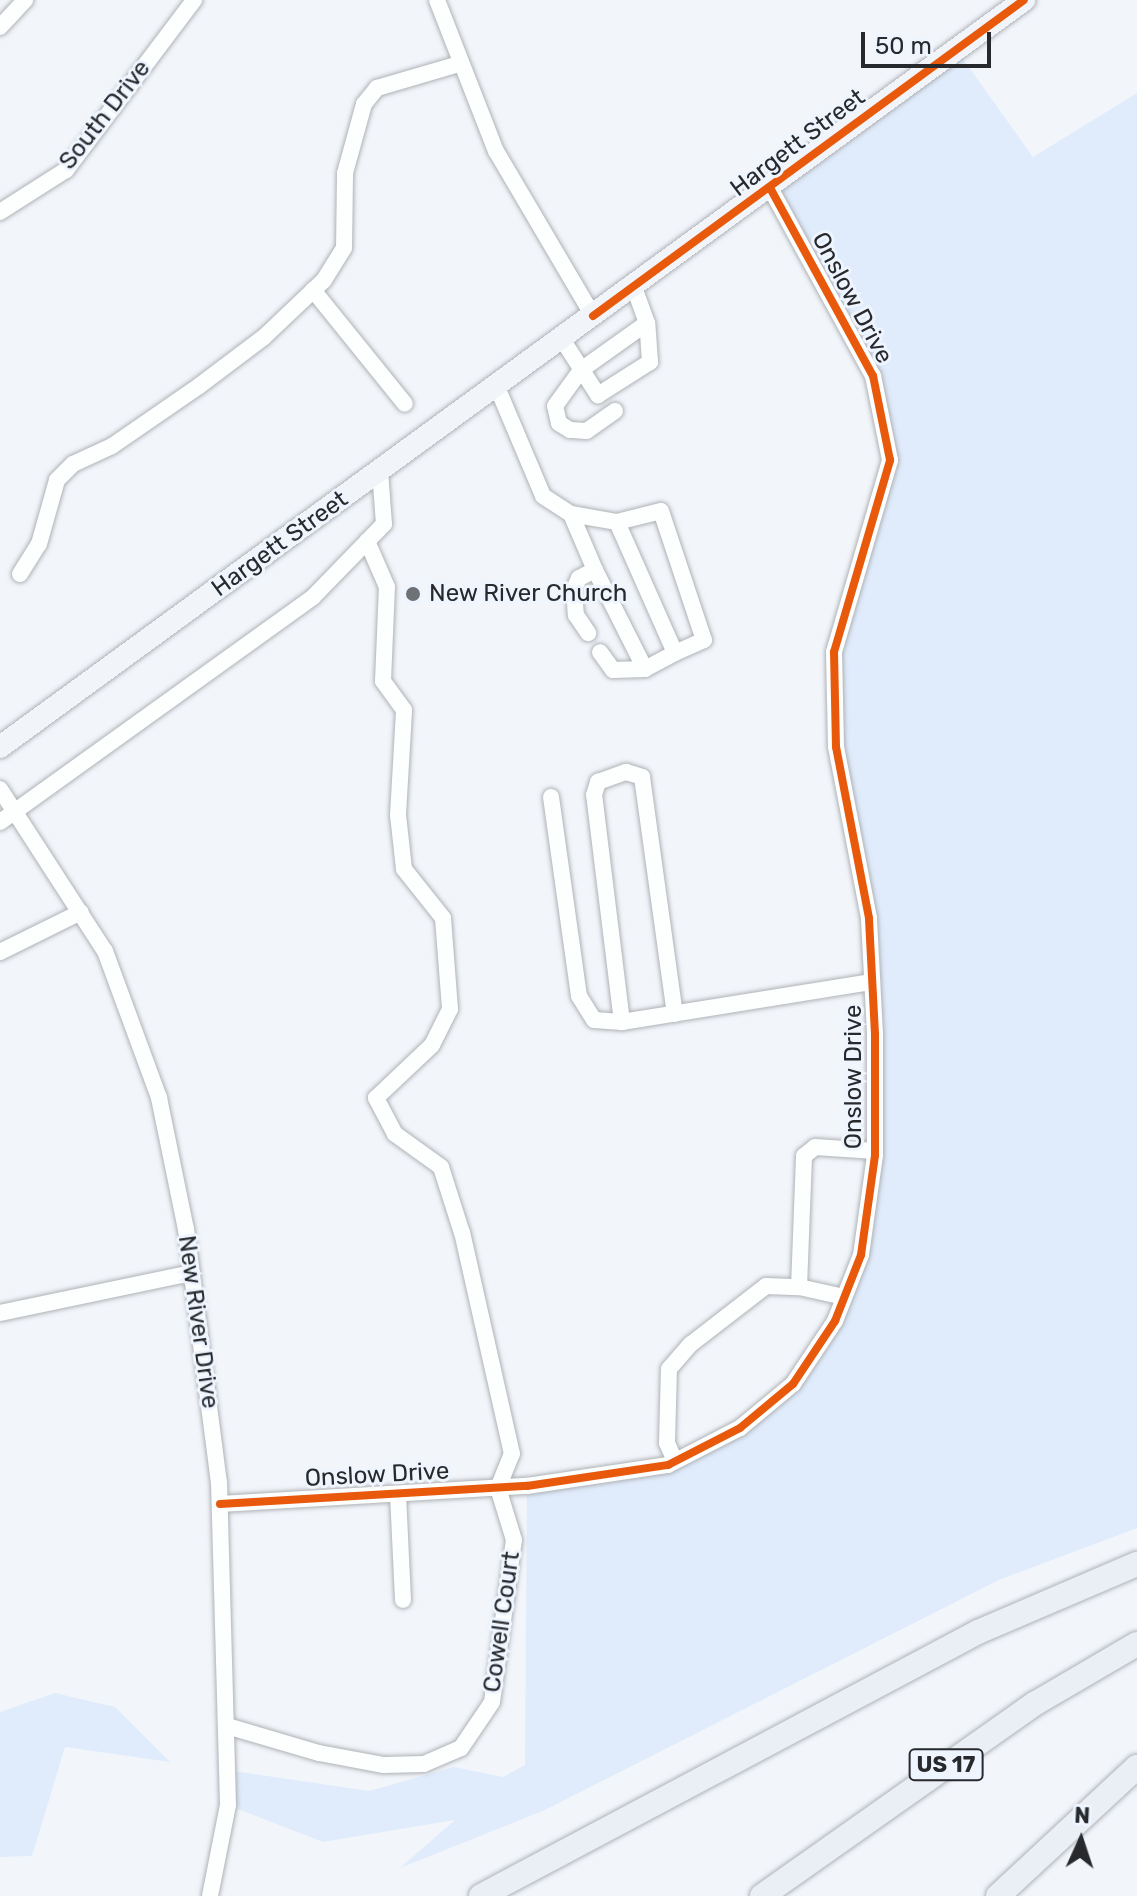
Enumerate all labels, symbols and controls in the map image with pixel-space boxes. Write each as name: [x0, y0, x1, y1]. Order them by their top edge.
scale bar: [865, 16, 995, 66]
text: 50 m: [875, 32, 932, 60]
street label: South Drive: [53, 55, 157, 175]
street label: Hargett Street: [725, 83, 871, 203]
street label: Onslow Drive: [805, 227, 899, 369]
street label: Hargett Street: [206, 485, 354, 603]
place label: New River Church: [429, 580, 629, 608]
marker: New River Church: [404, 585, 422, 603]
street label: Onslow Drive: [840, 1004, 868, 1150]
street label: New River Drive: [172, 1233, 224, 1411]
street label: Onslow Drive: [304, 1457, 450, 1493]
street label: Cowell Court: [478, 1550, 526, 1694]
road number: US 17: [908, 1747, 984, 1783]
north arrow: [1041, 1800, 1121, 1880]
text: N: [1074, 1802, 1091, 1829]

